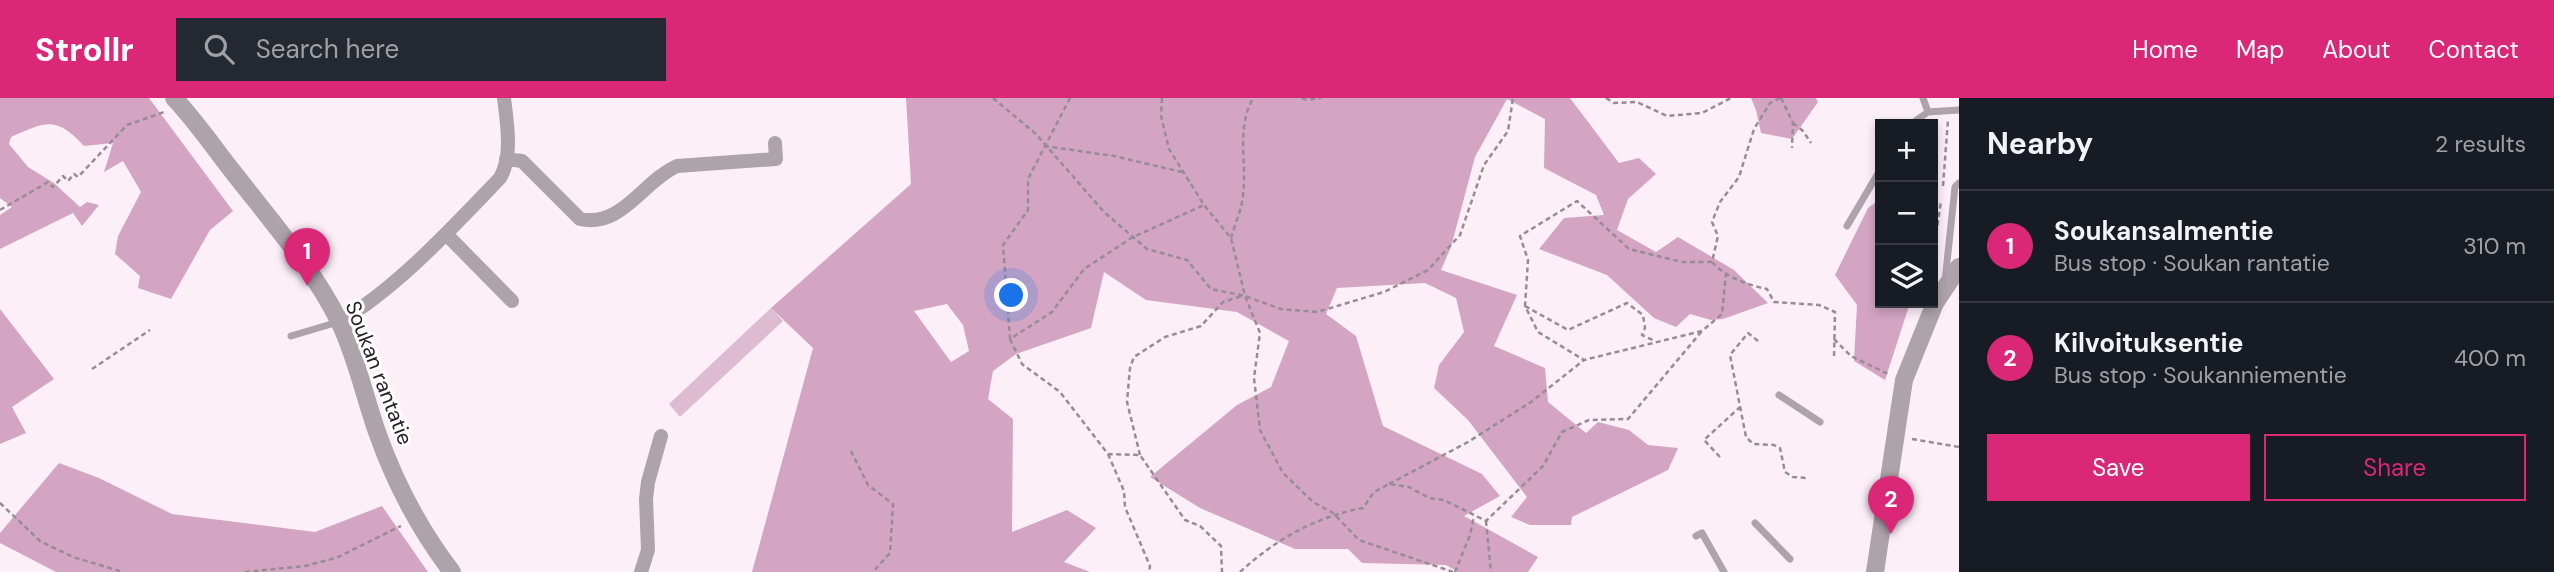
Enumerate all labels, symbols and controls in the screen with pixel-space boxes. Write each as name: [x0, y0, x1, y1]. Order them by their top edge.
search box: [176, 18, 666, 81]
text: Strollr: [35, 28, 134, 71]
icon: search: [200, 30, 238, 68]
text: Search here: [256, 32, 399, 66]
text: Home: [2132, 34, 2198, 65]
text: Map: [2236, 34, 2284, 65]
text: About: [2322, 34, 2391, 65]
text: Contact: [2429, 34, 2519, 65]
map controls: [1875, 119, 1938, 308]
button: +: [1875, 119, 1938, 182]
text: Nearby: [1987, 124, 2093, 163]
text: 2 results: [2435, 129, 2526, 159]
button: −: [1875, 182, 1938, 245]
text: Soukansalmentie: [2054, 214, 2274, 248]
pin: 1: [284, 228, 330, 286]
text: 1: [2006, 231, 2014, 261]
text: 310 m: [2463, 231, 2526, 261]
button: layers: [1875, 245, 1938, 308]
text: Bus stop · Soukan rantatie: [2054, 248, 2330, 278]
your location: [994, 278, 1028, 312]
street label: Soukan rantatie: [339, 297, 419, 449]
text: Kilvoituksentie: [2054, 326, 2243, 360]
text: 2: [2003, 343, 2017, 373]
text: 400 m: [2454, 343, 2526, 373]
text: Bus stop · Soukanniementie: [2054, 360, 2347, 390]
button: Save: [1987, 434, 2250, 501]
button: Share: [2264, 434, 2526, 501]
pin: 2: [1868, 476, 1914, 534]

